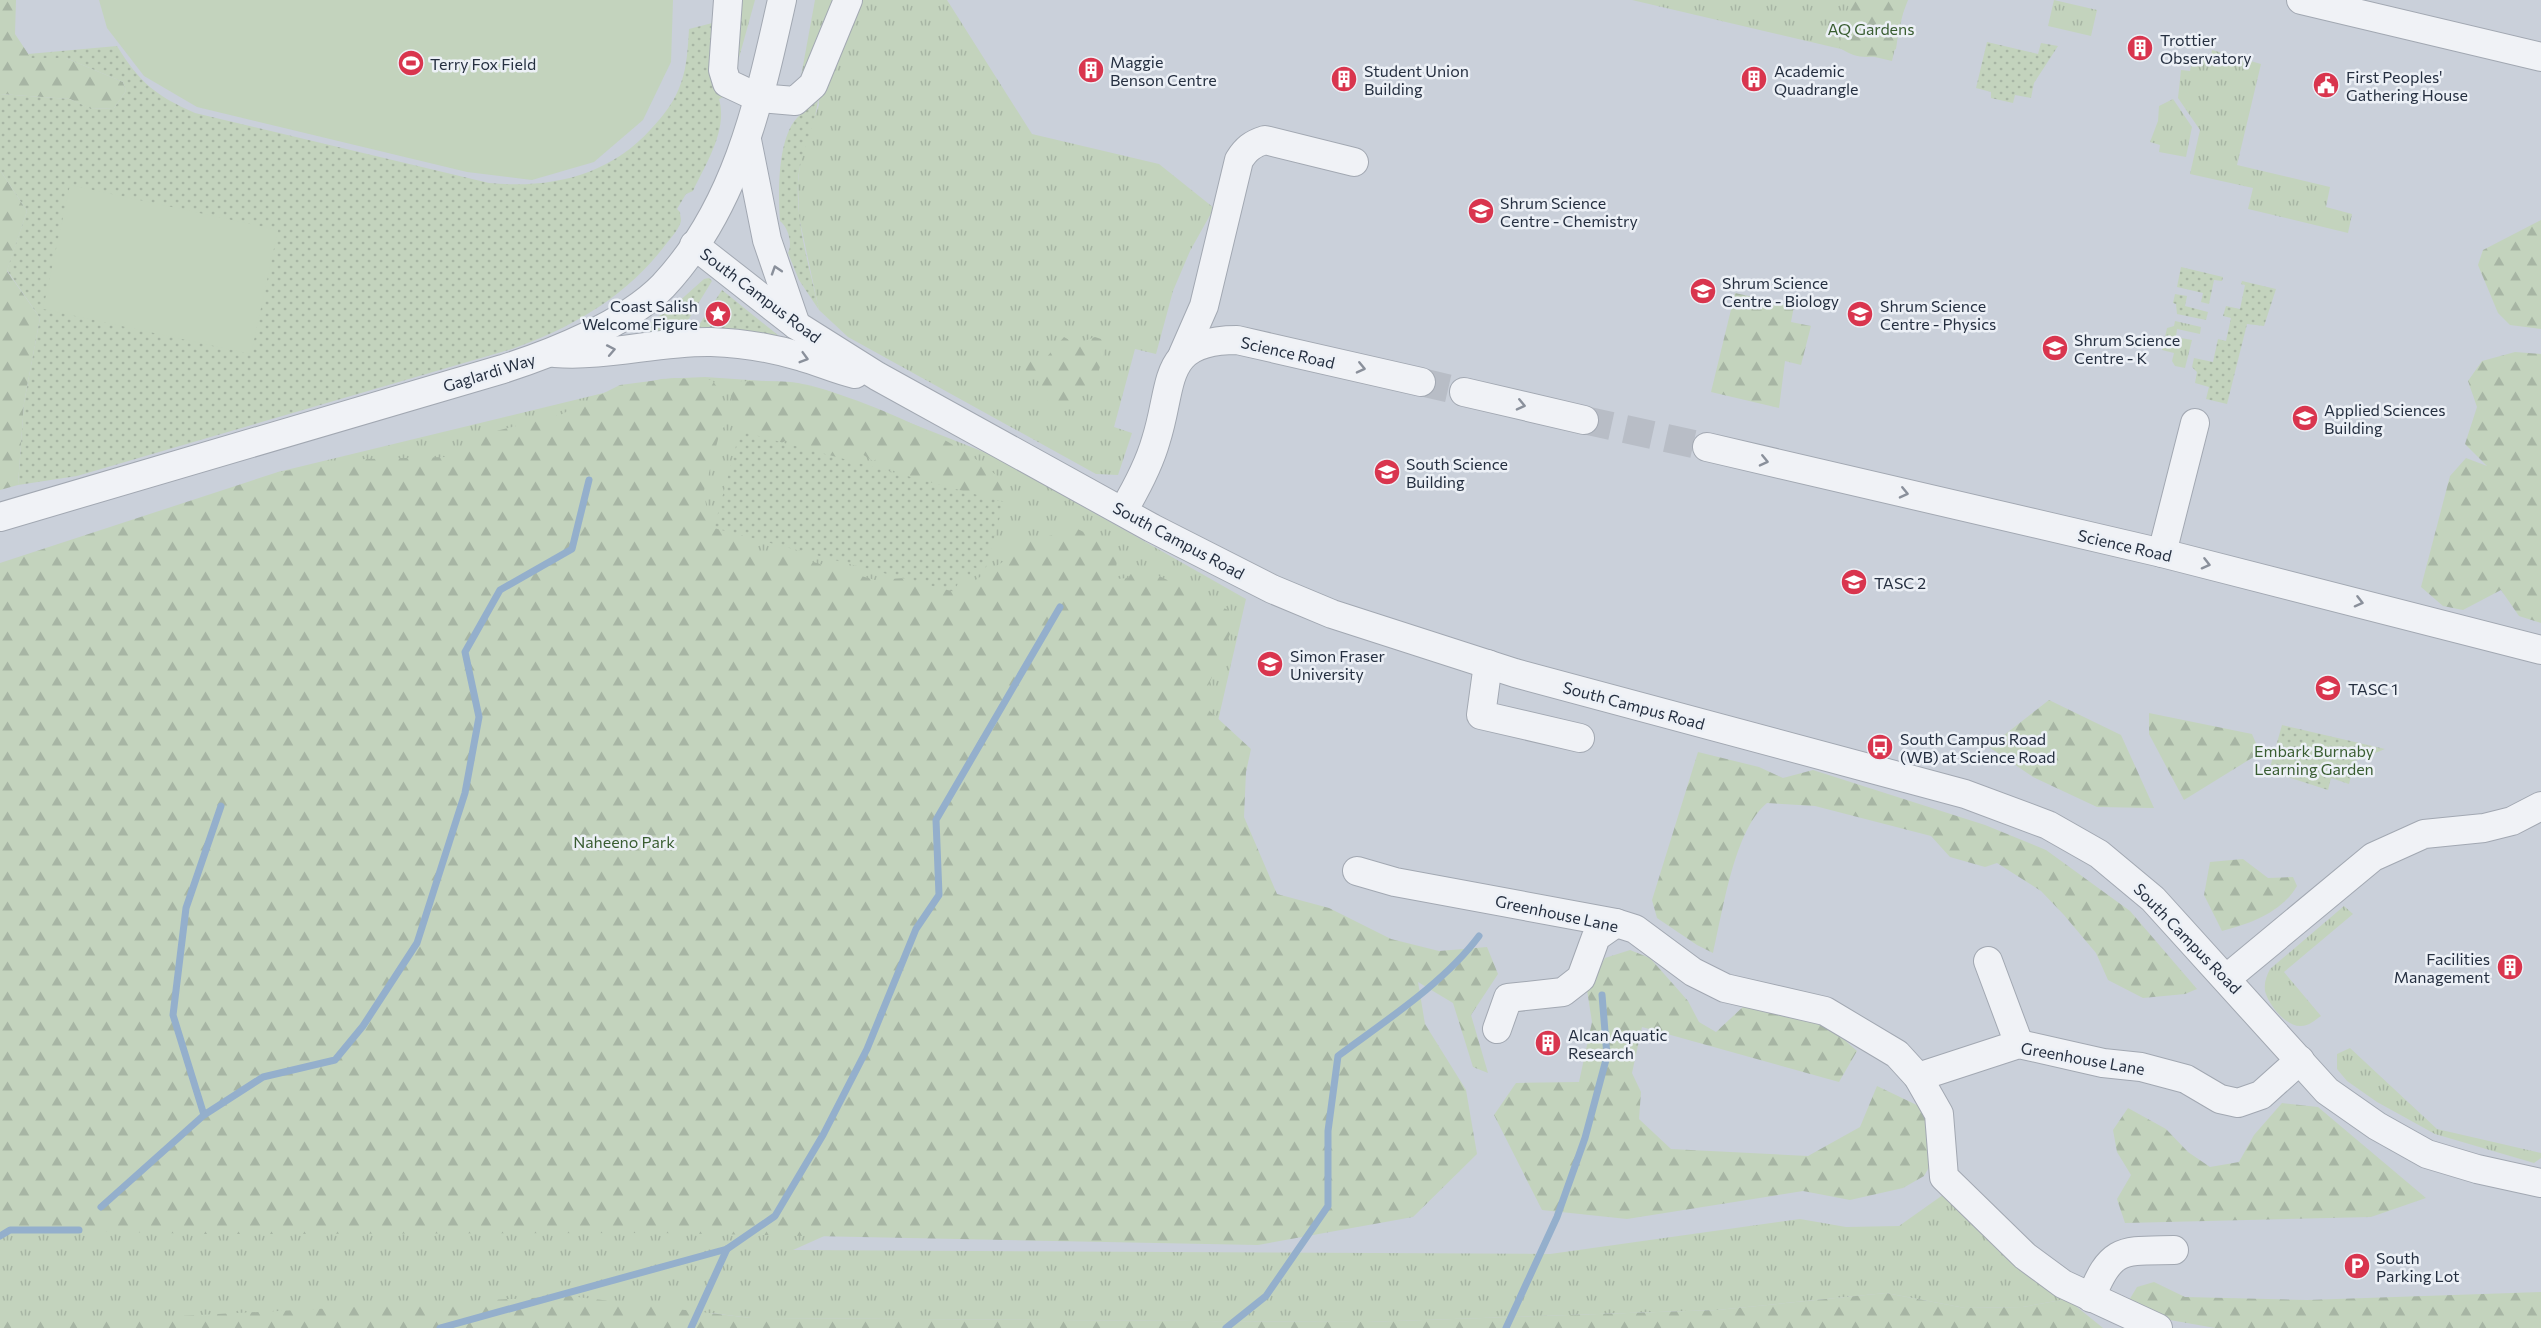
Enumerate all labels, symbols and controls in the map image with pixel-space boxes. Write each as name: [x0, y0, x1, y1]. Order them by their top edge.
park label: AQ Gardens: [1827, 19, 1915, 38]
place label: Trottier Observatory: [2160, 30, 2252, 67]
building icon: Trottier Observatory: [2125, 33, 2155, 63]
sports icon: Terry Fox Field: [396, 48, 426, 78]
place label: Maggie Benson Centre: [1110, 52, 1217, 89]
place label: Terry Fox Field: [430, 54, 536, 73]
building icon: Maggie Benson Centre: [1076, 55, 1106, 85]
place label: Student Union Building: [1364, 61, 1469, 98]
place label: Academic Quadrangle: [1774, 61, 1859, 98]
building icon: Student Union Building: [1329, 64, 1359, 94]
building icon: Academic Quadrangle: [1739, 64, 1769, 94]
place label: First Peoples' Gathering House: [2346, 67, 2468, 104]
public building icon: First Peoples' Gathering House: [2311, 70, 2341, 100]
place label: Shrum Science Centre - Chemistry: [1500, 193, 1638, 230]
school or university icon: Shrum Science Centre - Chemistry: [1466, 196, 1496, 226]
street label: South Campus Road: [697, 243, 825, 347]
one-way arrow: [771, 265, 783, 276]
place label: Shrum Science Centre - Biology: [1722, 273, 1839, 310]
school or university icon: Shrum Science Centre - Biology: [1688, 276, 1718, 306]
place label: Coast Salish Welcome Figure: [582, 296, 698, 333]
place label: Shrum Science Centre - Physics: [1880, 296, 1996, 333]
place icon: Coast Salish Welcome Figure: [703, 299, 733, 329]
school or university icon: Shrum Science Centre - Physics: [1845, 299, 1875, 329]
place label: Shrum Science Centre - K: [2074, 330, 2180, 367]
street label: Science Road: [1239, 332, 1337, 372]
school or university icon: Shrum Science Centre - K: [2040, 333, 2070, 363]
one-way arrow: [606, 344, 616, 357]
street label: Gaglardi Way: [440, 349, 538, 395]
one-way arrow: [798, 351, 809, 363]
one-way arrow: [1356, 361, 1366, 374]
one-way arrow: [1516, 398, 1526, 411]
place label: Applied Sciences Building: [2324, 400, 2446, 437]
school or university icon: Applied Sciences Building: [2290, 403, 2320, 433]
one-way arrow: [1759, 453, 1769, 466]
place label: South Science Building: [1406, 454, 1508, 491]
school or university icon: South Science Building: [1372, 457, 1402, 487]
one-way arrow: [1899, 486, 1909, 499]
street label: South Campus Road: [1110, 497, 1248, 583]
street label: Science Road: [2076, 525, 2174, 565]
one-way arrow: [2200, 557, 2210, 570]
school or university icon: TASC 2: [1839, 567, 1869, 597]
place label: TASC 2: [1874, 573, 1926, 592]
one-way arrow: [2354, 595, 2364, 608]
place label: Simon Fraser University: [1290, 646, 1386, 683]
school or university icon: Simon Fraser University: [1255, 649, 1285, 679]
school or university icon: TASC 1: [2313, 673, 2343, 703]
street label: South Campus Road: [1561, 677, 1707, 733]
place label: TASC 1: [2348, 679, 2398, 698]
place label: South Campus Road (WB) at Science Road: [1900, 729, 2056, 766]
bus stop icon: South Campus Road (WB) at Science Road: [1865, 732, 1895, 762]
park label: Embark Burnaby Learning Garden: [2254, 741, 2374, 778]
park label: Naheeno Park: [573, 832, 675, 851]
street label: South Campus Road: [2130, 879, 2246, 997]
street label: Greenhouse Lane: [1494, 891, 1620, 935]
place label: Facilities Management: [2394, 949, 2490, 986]
building icon: Facilities Management: [2495, 952, 2525, 982]
place label: Alcan Aquatic Research: [1568, 1025, 1668, 1062]
building icon: Alcan Aquatic Research: [1533, 1028, 1563, 1058]
street label: Greenhouse Lane: [2020, 1038, 2146, 1078]
place label: South Parking Lot: [2376, 1248, 2460, 1285]
parking icon: South Parking Lot: [2342, 1251, 2372, 1281]

